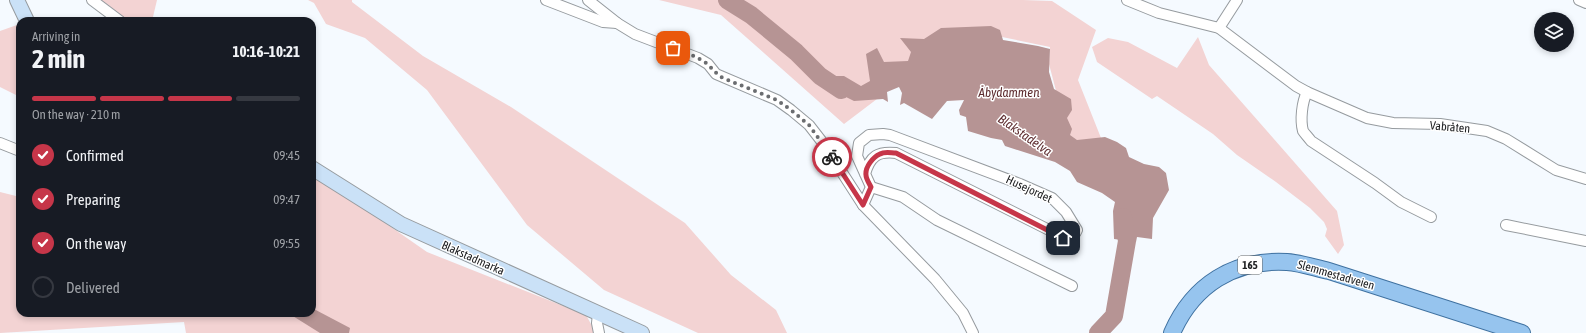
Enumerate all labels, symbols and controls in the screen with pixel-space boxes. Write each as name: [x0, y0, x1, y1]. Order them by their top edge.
map controls: [1534, 12, 1574, 52]
button: layers: [1534, 12, 1574, 52]
text: Arriving in: [32, 29, 80, 44]
pin: [656, 31, 690, 65]
icon: bag: [662, 37, 684, 59]
text: 10:16–10:21: [232, 43, 300, 60]
text: 2 min: [32, 44, 85, 74]
water label: Åbydammen: [978, 85, 1040, 100]
text: On the way · 210 m: [32, 107, 120, 122]
water label: Blakstadelva: [995, 111, 1055, 159]
street label: Vabråten: [1429, 118, 1471, 136]
courier: [812, 137, 852, 177]
icon: check: [32, 144, 54, 166]
icon: bike: [821, 146, 843, 168]
text: Confirmed: [66, 147, 124, 164]
text: 09:45: [273, 148, 300, 163]
street label: Husejordet: [1004, 172, 1055, 206]
icon: check: [32, 188, 54, 210]
text: Preparing: [66, 191, 120, 208]
text: 09:47: [273, 192, 300, 207]
pin: [1046, 221, 1080, 255]
icon: home: [1052, 227, 1074, 249]
icon: check: [32, 232, 54, 254]
text: On the way: [66, 235, 127, 252]
text: 09:55: [273, 236, 300, 251]
street label: Blakstadmarka: [439, 238, 507, 278]
road number: 165: [1238, 256, 1262, 274]
street label: Slemmestadveien: [1296, 257, 1376, 293]
text: Delivered: [66, 279, 120, 296]

